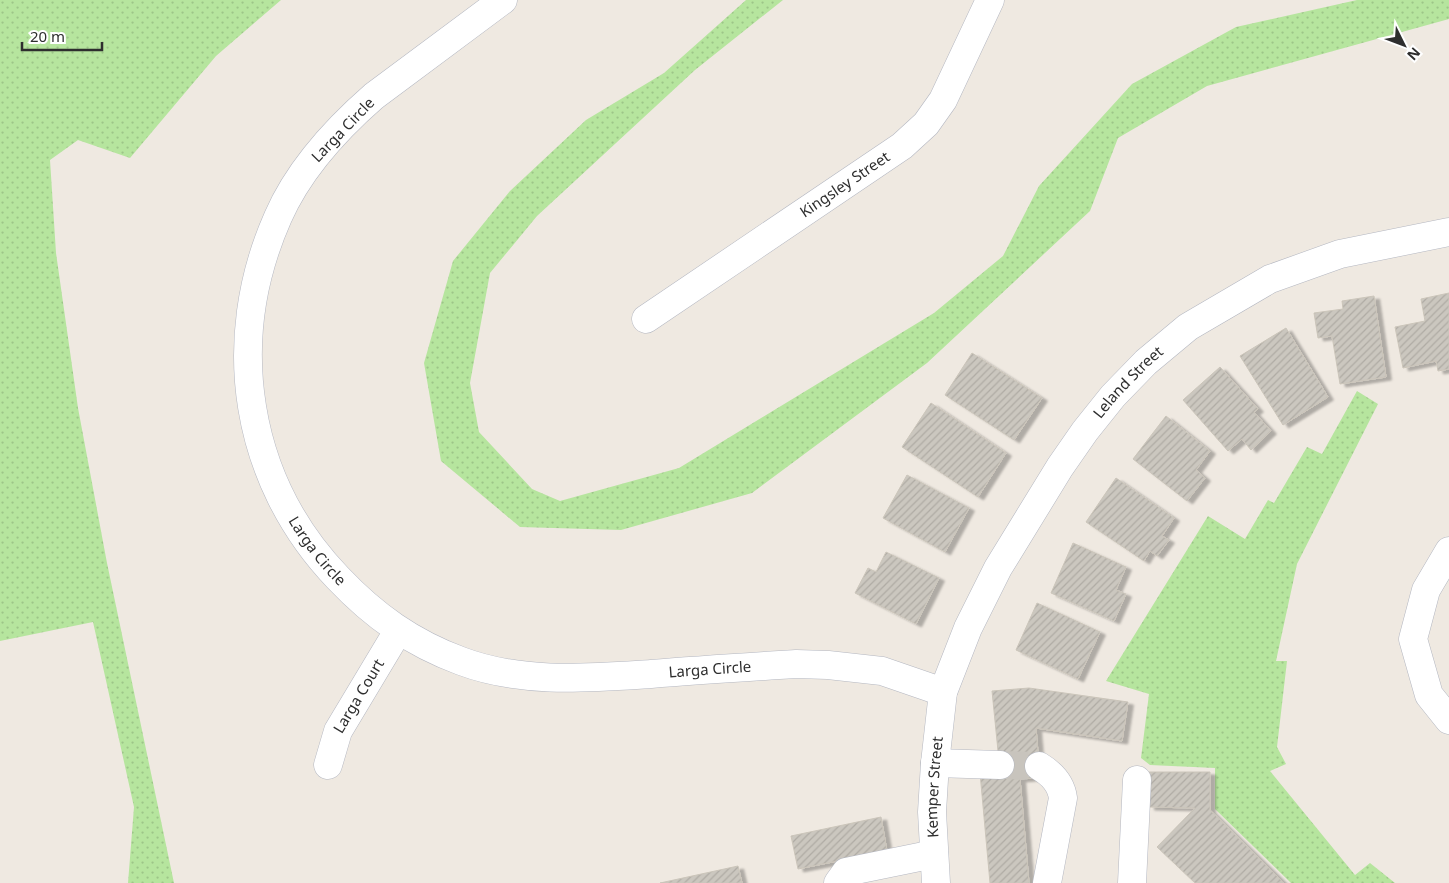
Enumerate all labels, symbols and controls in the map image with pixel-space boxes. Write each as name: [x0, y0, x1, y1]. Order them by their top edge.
scale bar: [22, 20, 102, 52]
north arrow: [1379, 20, 1429, 70]
text: 20 m: [30, 26, 65, 46]
text: N: [1403, 43, 1425, 65]
street label: Larga Circle: [306, 93, 378, 166]
street label: Kingsley Street: [795, 146, 894, 221]
street label: Leland Street: [1088, 341, 1167, 422]
street label: Larga Circle: [285, 512, 351, 589]
street label: Larga Court: [328, 654, 388, 737]
street label: Larga Circle: [668, 656, 752, 682]
street label: Kemper Street: [921, 735, 947, 838]

